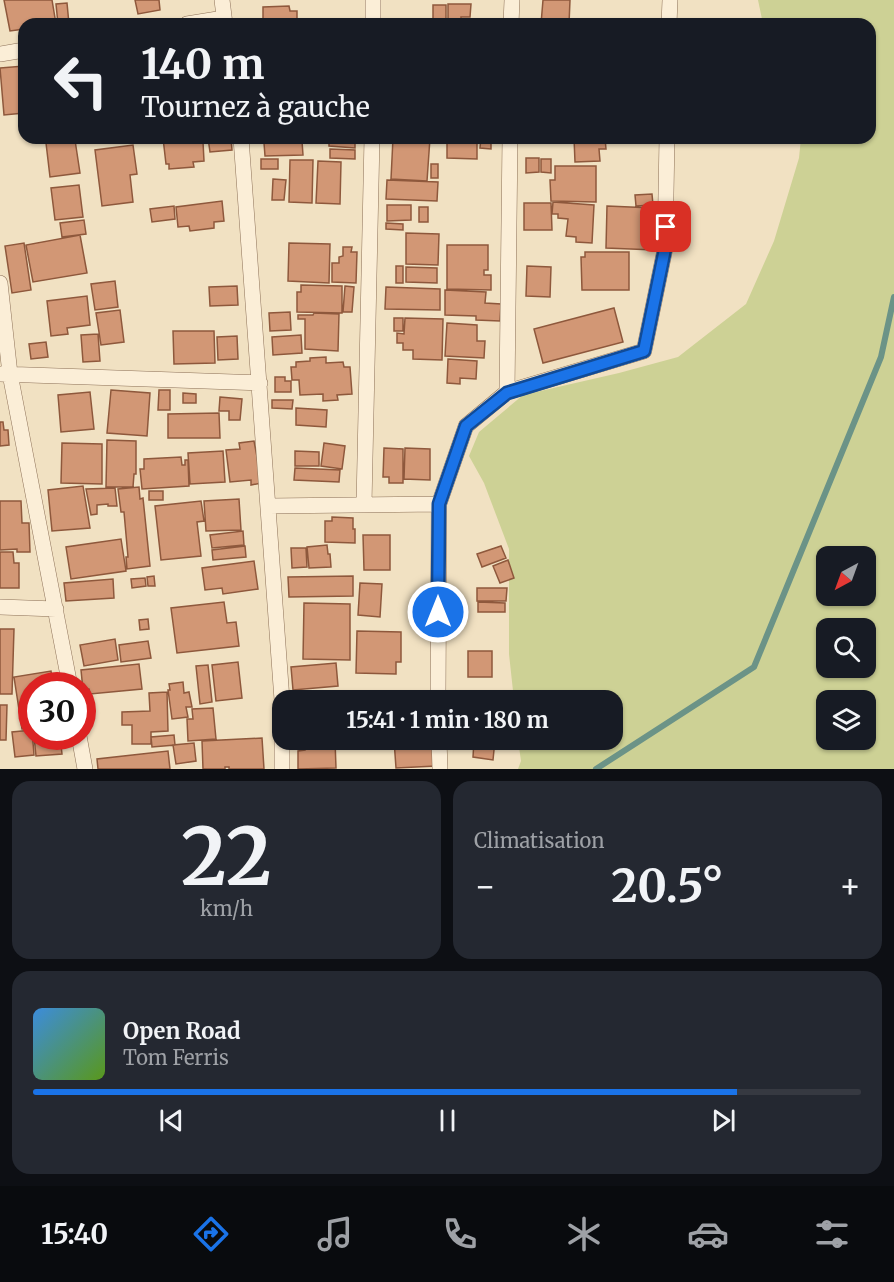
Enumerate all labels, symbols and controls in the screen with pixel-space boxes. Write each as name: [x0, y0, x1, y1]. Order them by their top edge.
text: 140 m: [141, 38, 264, 90]
icon: left: [42, 42, 120, 120]
text: Tournez à gauche: [141, 90, 370, 124]
pin: [640, 201, 691, 252]
icon: arrive: [649, 210, 682, 243]
north arrow: [816, 546, 876, 606]
map controls: [816, 546, 876, 750]
position arrow: [406, 580, 470, 644]
button: search: [816, 618, 876, 678]
speed limit sign: 30: [18, 672, 96, 750]
button: layers: [816, 690, 876, 750]
text: 15:41 · 1 min · 180 m: [346, 706, 549, 734]
text: 22: [181, 808, 272, 906]
text: Climatisation: [474, 828, 605, 853]
text: 20.5°: [611, 858, 724, 914]
text: −: [474, 866, 496, 907]
text: +: [839, 866, 861, 907]
text: km/h: [200, 896, 253, 921]
text: Open Road: [123, 1017, 241, 1045]
text: Tom Ferris: [123, 1045, 229, 1070]
icon: previous: [155, 1104, 188, 1137]
icon: pause: [431, 1104, 464, 1137]
icon: next: [707, 1104, 740, 1137]
icon: directions: [190, 1213, 232, 1255]
icon: music: [314, 1213, 356, 1255]
icon: phone: [439, 1213, 481, 1255]
icon: climate: [563, 1213, 605, 1255]
icon: car: [687, 1213, 729, 1255]
icon: filters: [811, 1213, 853, 1255]
text: 15:40: [41, 1217, 108, 1251]

